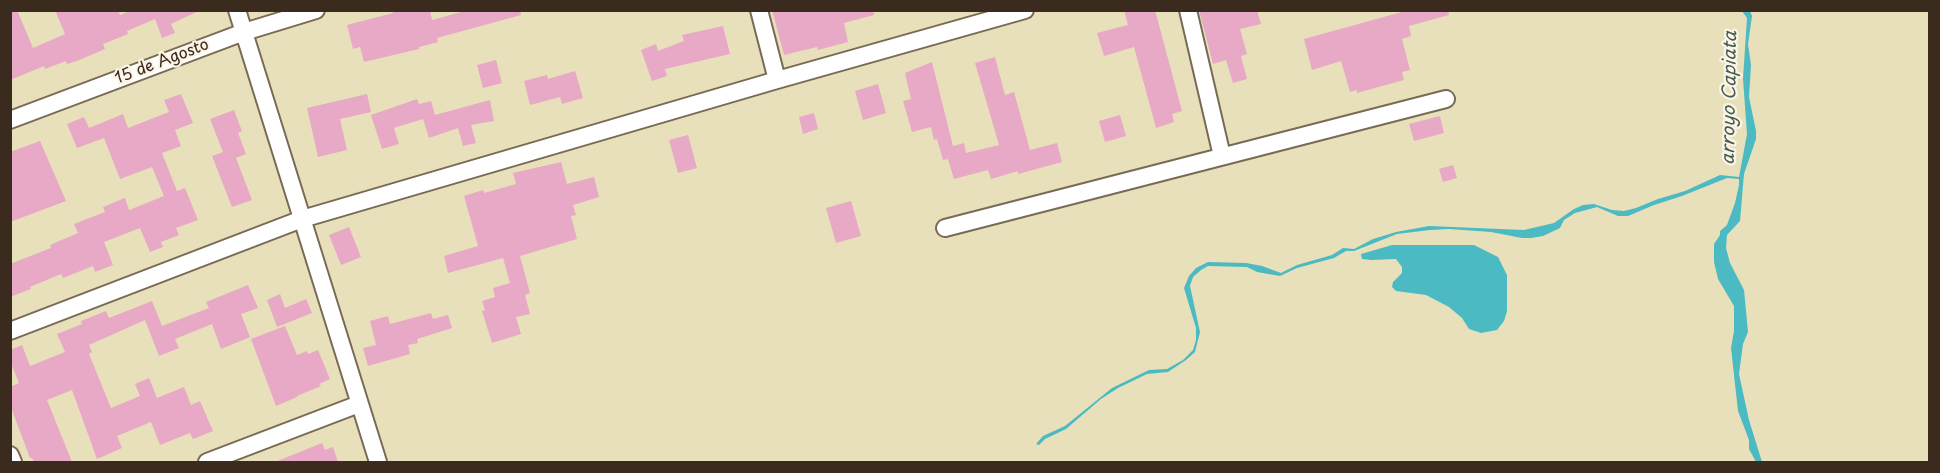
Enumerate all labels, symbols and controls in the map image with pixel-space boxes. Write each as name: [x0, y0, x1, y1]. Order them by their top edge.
water label: arroyo Capiata: [1718, 31, 1742, 165]
street label: 15 de Agosto: [112, 35, 212, 89]

